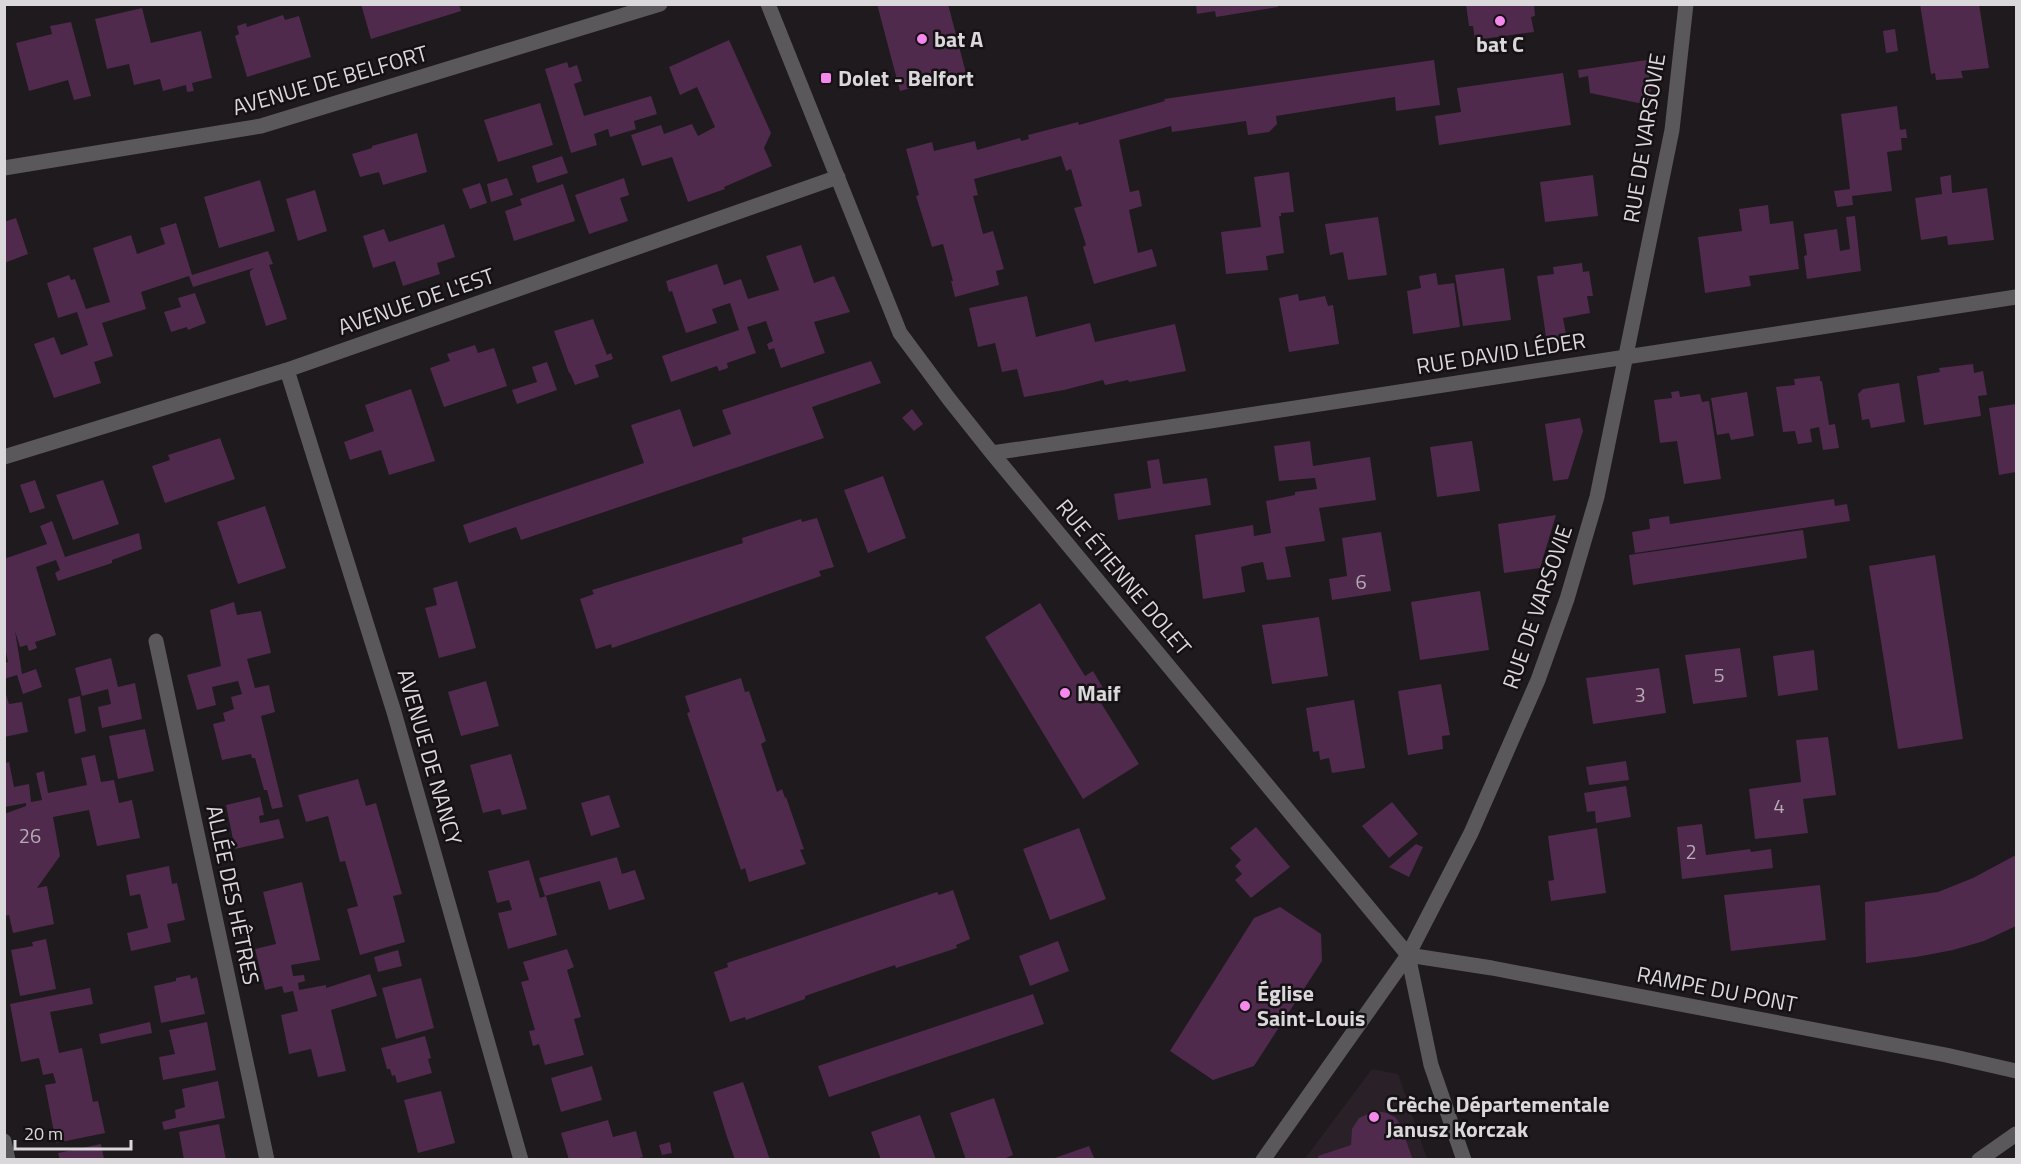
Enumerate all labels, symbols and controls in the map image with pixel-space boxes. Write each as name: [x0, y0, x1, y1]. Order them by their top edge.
marker: bat C: [1493, 14, 1507, 28]
place label: bat A: [934, 22, 983, 56]
place label: bat C: [1476, 27, 1524, 61]
marker: bat A: [915, 32, 929, 46]
street label: AVENUE DE BELFORT: [228, 36, 432, 124]
street label: RUE DE VARSOVIE: [1614, 51, 1674, 225]
place label: Dolet - Belfort: [838, 61, 974, 95]
marker: Dolet - Belfort: [819, 71, 833, 85]
street label: AVENUE DE L'EST: [333, 258, 499, 344]
street label: RUE DAVID LÉDER: [1414, 323, 1588, 383]
street label: RUE ÉTIENNE DOLET: [1048, 491, 1200, 663]
street label: RUE DE VARSOVIE: [1493, 520, 1581, 694]
house number: 6: [1355, 566, 1367, 597]
house number: 5: [1713, 659, 1725, 690]
street label: AVENUE DE NANCY: [389, 665, 471, 849]
place label: Maif: [1077, 676, 1121, 710]
house number: 3: [1634, 679, 1646, 710]
marker: Maif: [1058, 686, 1072, 700]
house number: 4: [1773, 790, 1785, 821]
street label: ALLÉE DES HÊTRES: [197, 802, 269, 988]
house number: 26: [19, 820, 41, 851]
house number: 2: [1685, 836, 1697, 867]
street label: RAMPE DU PONT: [1634, 957, 1800, 1021]
place label: Église Saint-Louis: [1257, 976, 1365, 1035]
marker: Église Saint-Louis: [1238, 999, 1252, 1013]
place label: Crèche Départementale Janusz Korczak: [1386, 1087, 1610, 1146]
marker: Crèche Départementale Janusz Korczak: [1367, 1110, 1381, 1124]
scale bar: [15, 1113, 130, 1151]
text: 20 m: [24, 1120, 63, 1147]

